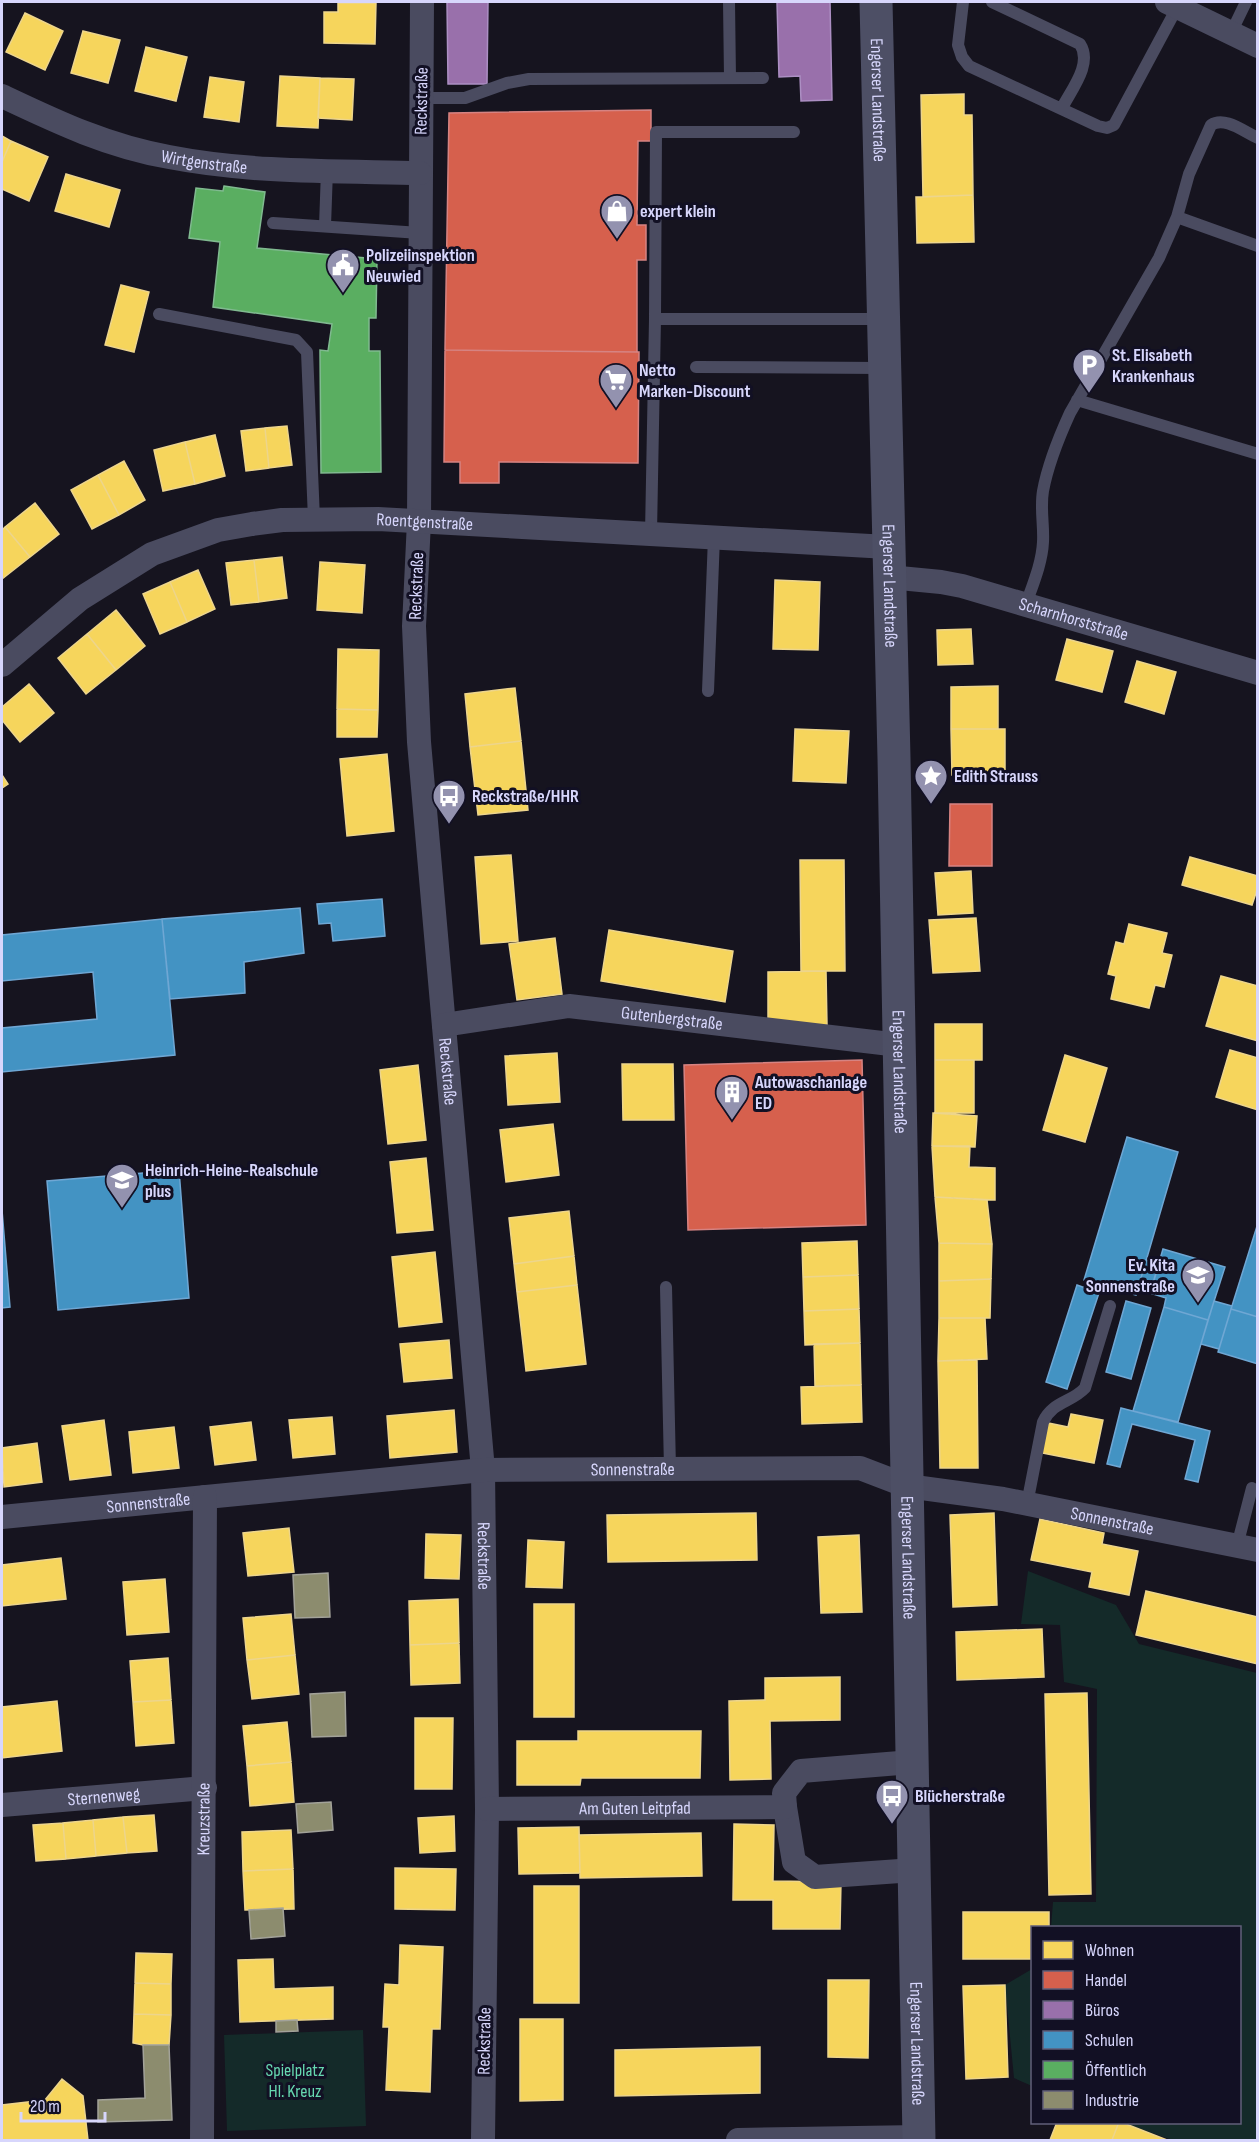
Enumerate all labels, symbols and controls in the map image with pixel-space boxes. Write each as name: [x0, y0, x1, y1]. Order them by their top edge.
street label: Engerser Landstraße: [866, 38, 890, 162]
street label: Reckstraße: [410, 67, 433, 135]
street label: Wirtgenstraße: [159, 146, 248, 178]
shop icon: expert klein: [599, 193, 635, 240]
place label: expert klein: [640, 201, 716, 222]
place label: Polizeiinspektion Neuwied: [366, 245, 475, 287]
public building icon: Polizeiinspektion Neuwied: [325, 247, 361, 294]
place label: St. Elisabeth Krankenhaus: [1112, 345, 1195, 387]
parking icon: St. Elisabeth Krankenhaus: [1071, 347, 1107, 394]
place label: Netto Marken-Discount: [639, 360, 750, 402]
supermarket icon: Netto Marken-Discount: [598, 362, 634, 409]
street label: Roentgenstraße: [376, 509, 474, 535]
street label: Engerser Landstraße: [877, 524, 901, 648]
street label: Reckstraße: [405, 552, 428, 620]
street label: Scharnhorststraße: [1016, 593, 1131, 645]
place icon: Edith Strauss: [913, 758, 949, 805]
place label: Edith Strauss: [954, 766, 1038, 787]
bus stop icon: Reckstraße/HHR: [431, 778, 467, 825]
place label: Reckstraße/HHR: [472, 786, 579, 807]
street label: Gutenbergstraße: [620, 1002, 724, 1035]
street label: Engerser Landstraße: [888, 1010, 911, 1134]
street label: Reckstraße: [434, 1037, 461, 1106]
place label: Autowaschanlage ED: [754, 1072, 867, 1114]
building icon: Autowaschanlage ED: [714, 1074, 750, 1121]
place label: Heinrich-Heine-Realschule plus: [145, 1160, 318, 1202]
school or university icon: Heinrich-Heine-Realschule plus: [104, 1162, 140, 1209]
place label: Ev. Kita Sonnenstraße: [1086, 1255, 1175, 1297]
school or university icon: Ev. Kita Sonnenstraße: [1180, 1257, 1216, 1304]
street label: Sonnenstraße: [591, 1459, 675, 1480]
street label: Sonnenstraße: [105, 1489, 191, 1518]
street label: Engerser Landstraße: [896, 1496, 920, 1620]
street label: Sonnenstraße: [1069, 1503, 1156, 1540]
street label: Reckstraße: [473, 1522, 494, 1590]
bus stop icon: Blücherstraße: [874, 1778, 910, 1825]
street label: Sternenweg: [67, 1783, 141, 1810]
street label: Kreuzstraße: [193, 1783, 215, 1855]
place label: Blücherstraße: [915, 1786, 1005, 1807]
street label: Am Guten Leitpfad: [578, 1798, 691, 1819]
legend: [1031, 1926, 1241, 2124]
text: Wohnen: [1085, 1940, 1134, 1961]
text: Handel: [1085, 1970, 1127, 1991]
street label: Engerser Landstraße: [905, 1982, 928, 2106]
text: Büros: [1085, 2000, 1119, 2021]
street label: Reckstraße: [473, 2007, 496, 2075]
text: Schulen: [1085, 2030, 1133, 2051]
park label: Spielplatz Hl. Kreuz: [266, 2060, 325, 2102]
text: Öffentlich: [1085, 2060, 1146, 2081]
scale bar: [21, 2085, 105, 2123]
text: Industrie: [1085, 2090, 1139, 2111]
text: 20 m: [30, 2096, 60, 2117]

